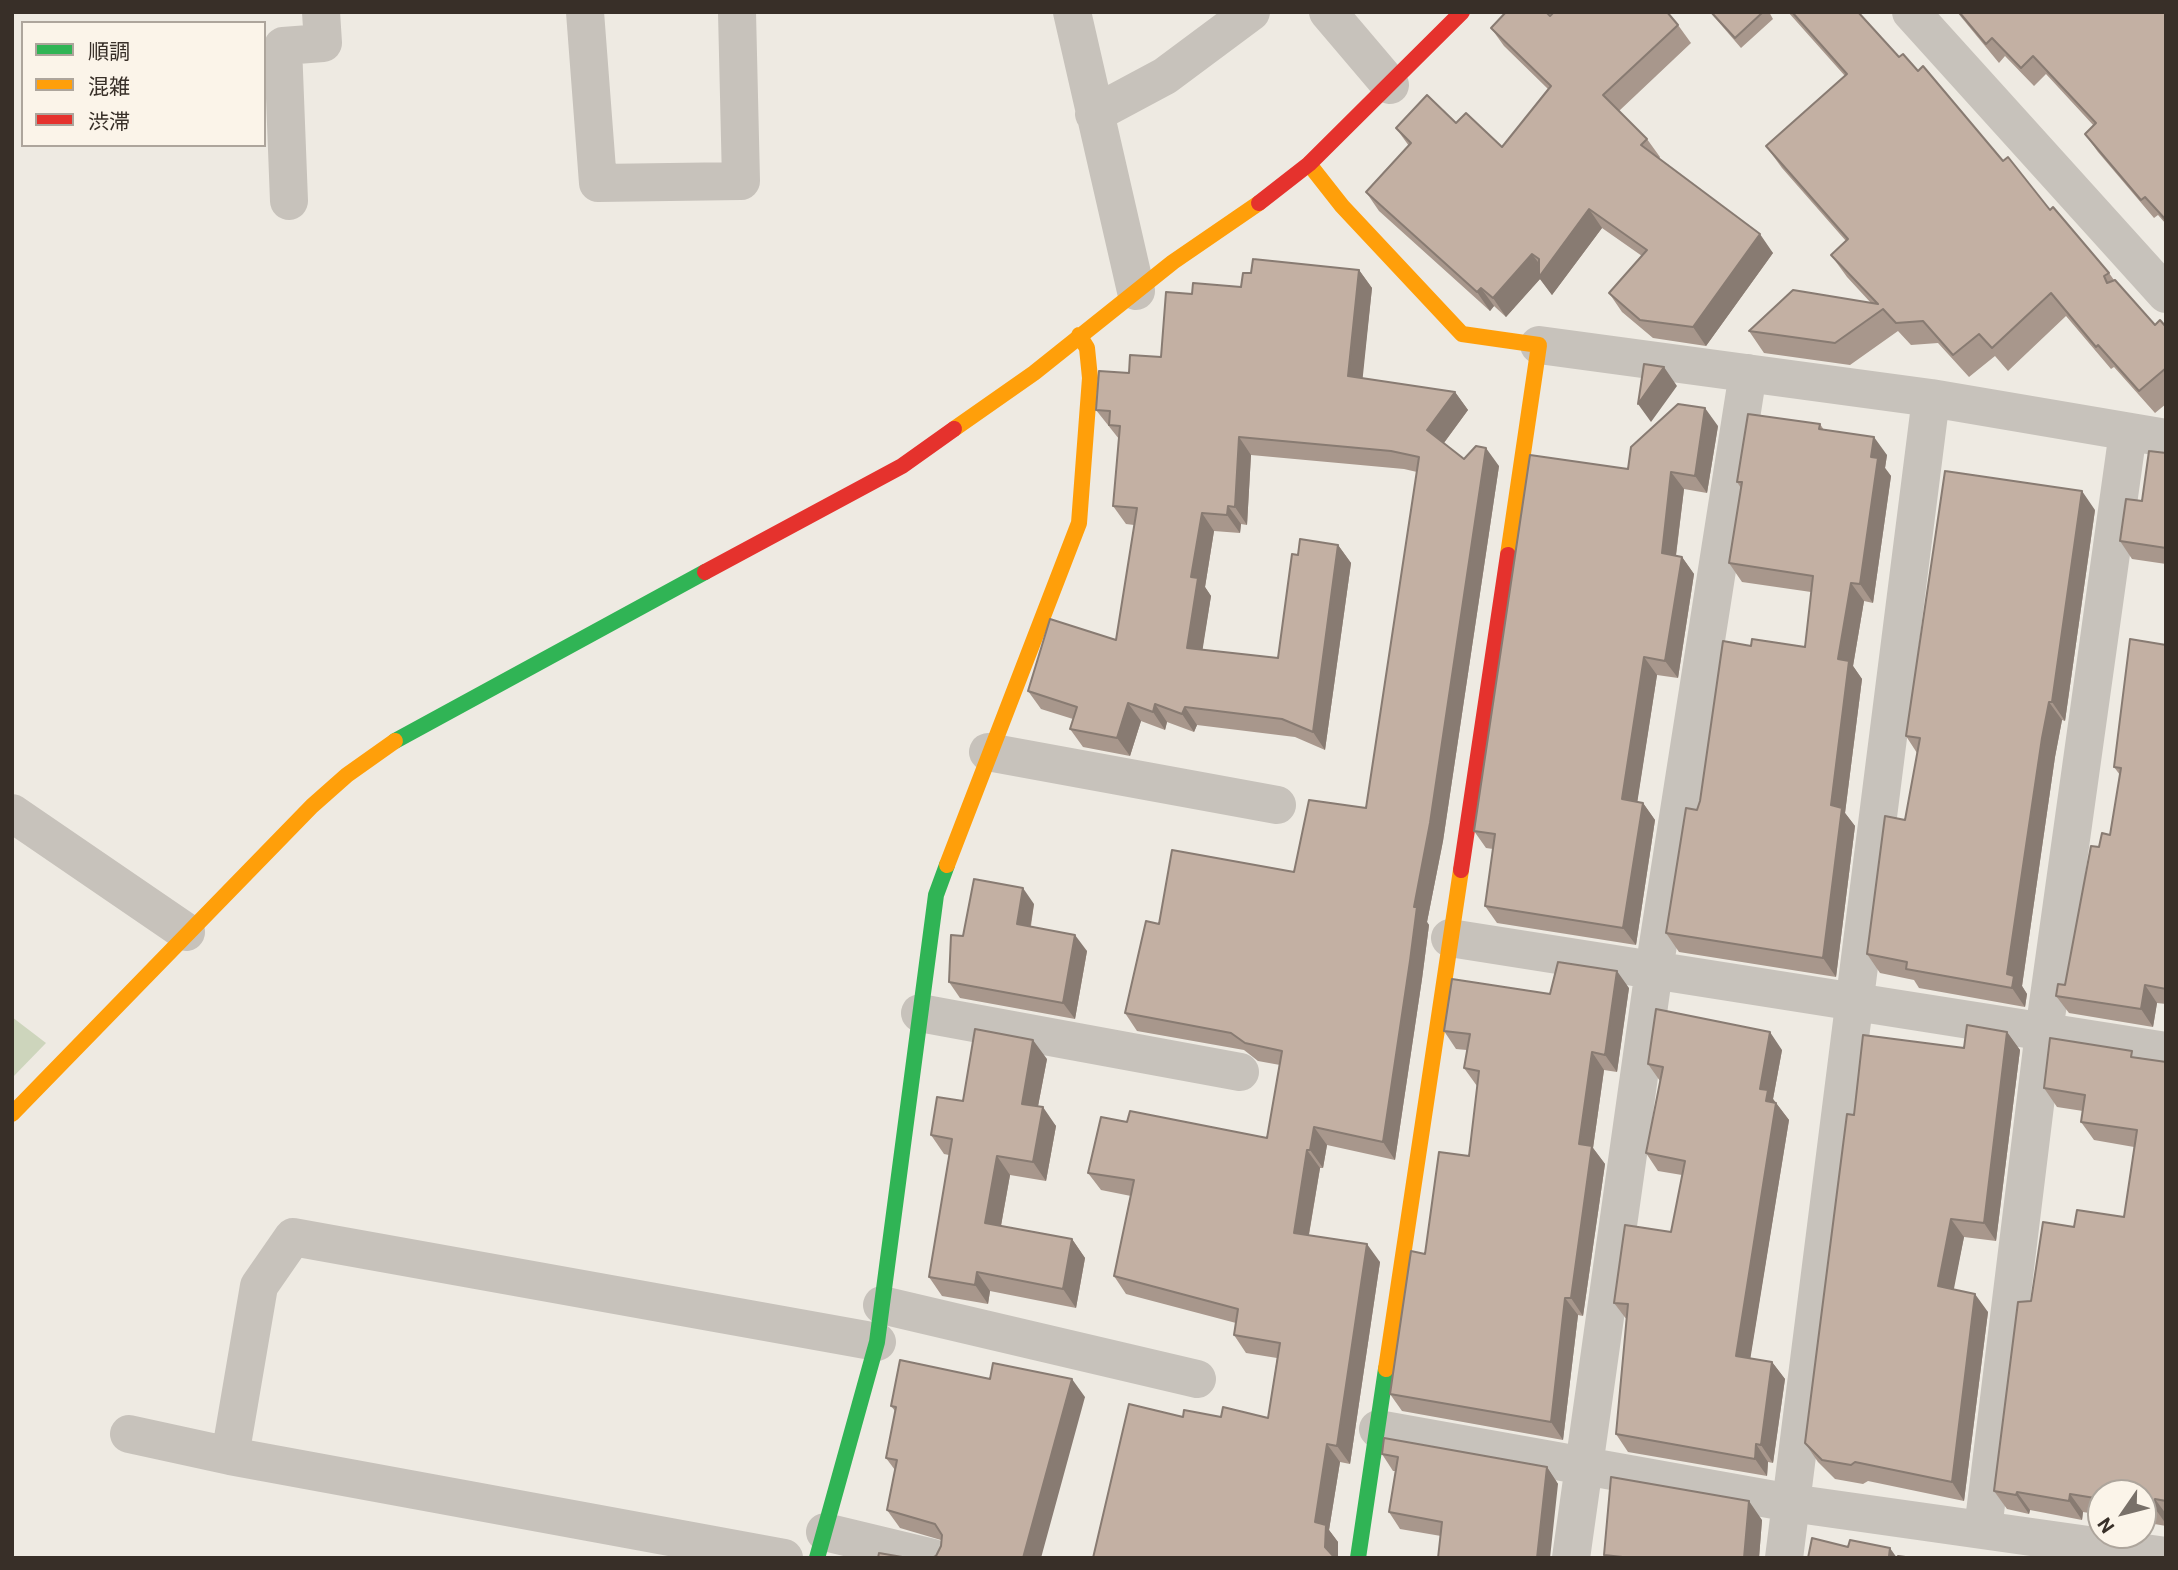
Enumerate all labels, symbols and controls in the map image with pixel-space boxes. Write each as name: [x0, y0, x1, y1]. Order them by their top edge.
legend: [21, 21, 266, 147]
text: 順調: [88, 40, 130, 64]
text: 混雑: [88, 75, 130, 99]
text: 渋滞: [88, 110, 130, 134]
north arrow: [2087, 1479, 2157, 1549]
text: N: [2093, 1513, 2119, 1537]

